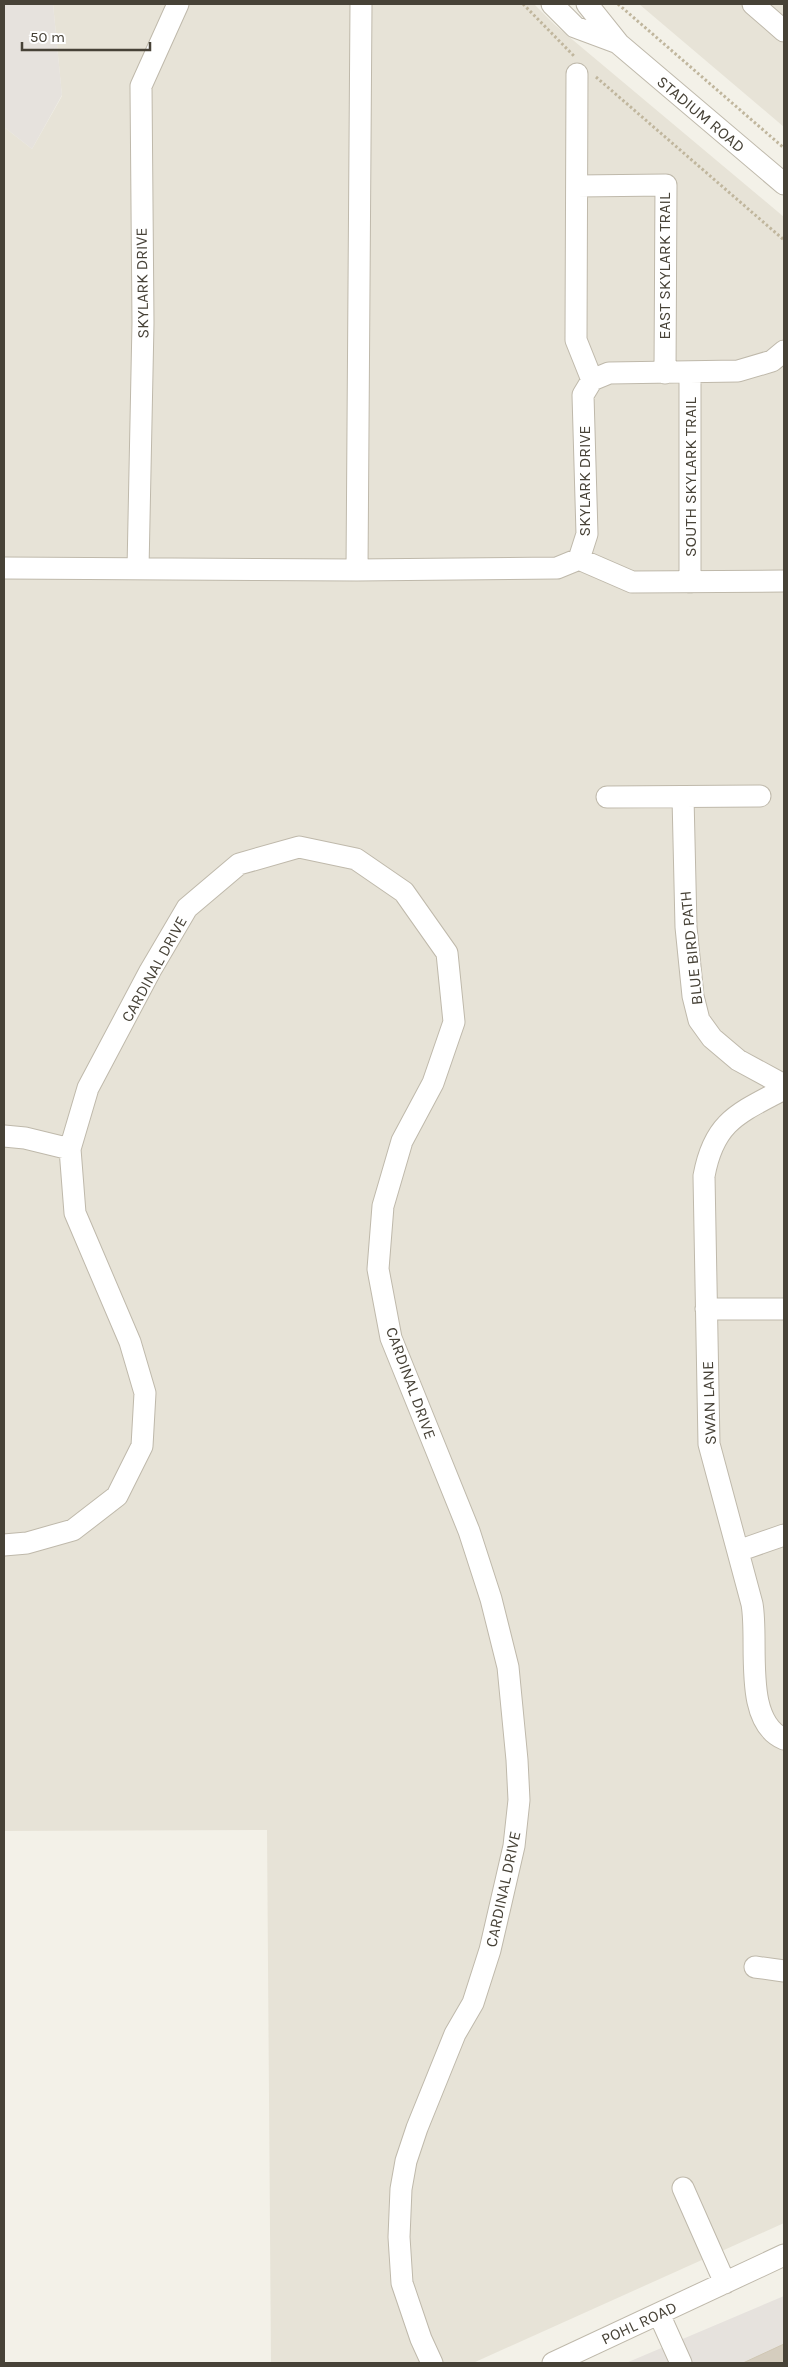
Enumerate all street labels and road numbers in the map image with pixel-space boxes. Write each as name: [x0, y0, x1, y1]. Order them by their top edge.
street label: STADIUM ROAD: [653, 72, 749, 156]
street label: EAST SKYLARK TRAIL: [655, 192, 674, 339]
street label: SKYLARK DRIVE: [132, 227, 152, 339]
street label: SOUTH SKYLARK TRAIL: [681, 396, 700, 557]
street label: SKYLARK DRIVE: [575, 426, 594, 537]
street label: BLUE BIRD PATH: [676, 890, 706, 1006]
street label: CARDINAL DRIVE: [117, 913, 191, 1025]
street label: CARDINAL DRIVE: [382, 1324, 440, 1442]
street label: SWAN LANE: [698, 1361, 720, 1445]
street label: CARDINAL DRIVE: [481, 1829, 525, 1949]
street label: POHL ROAD: [598, 2297, 680, 2349]

